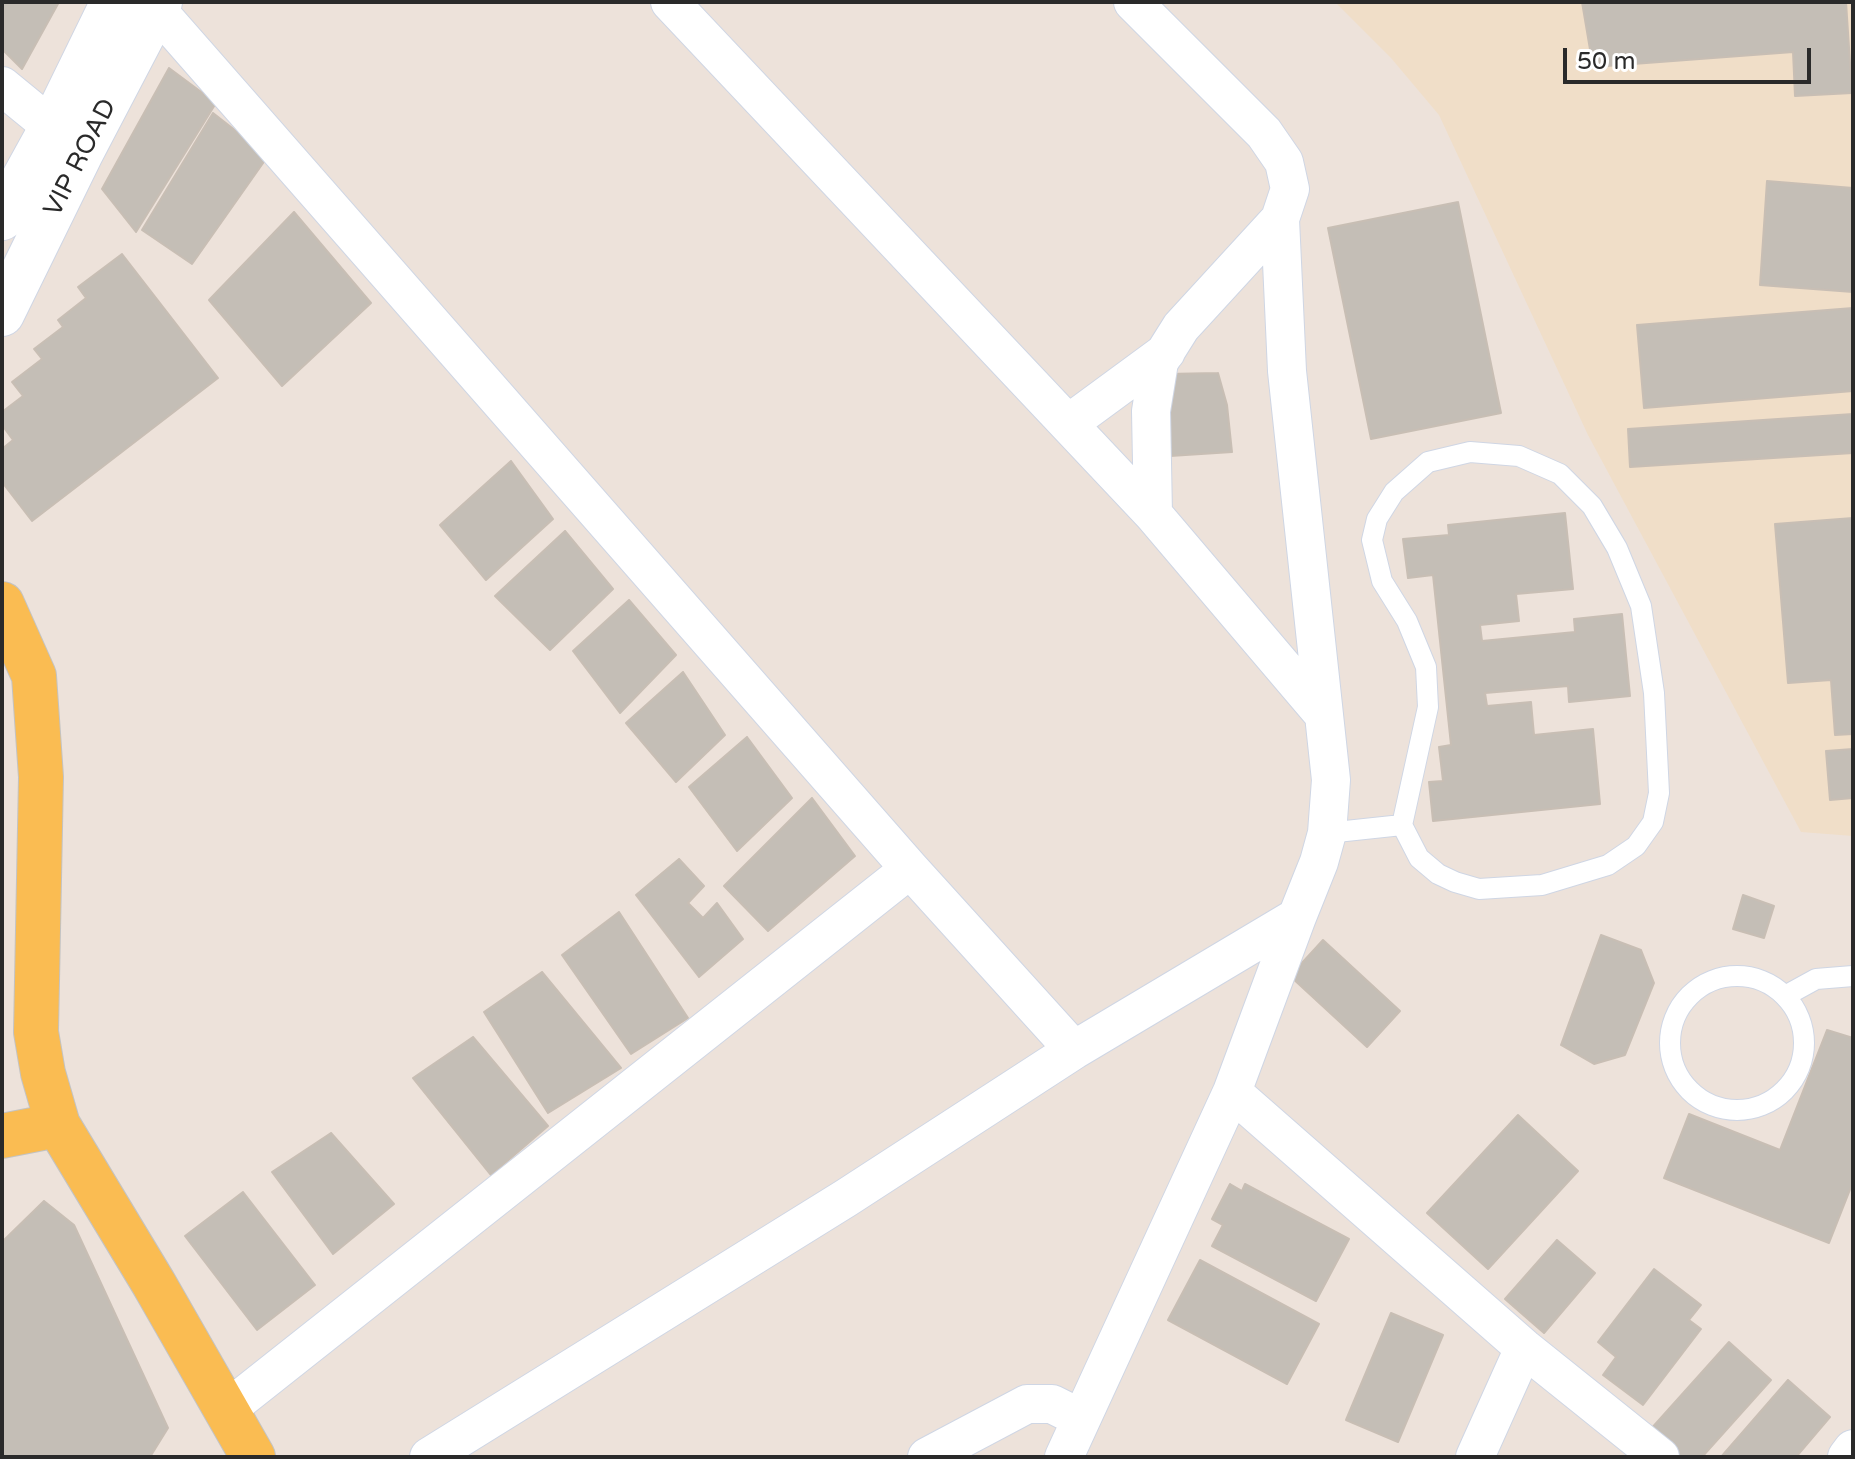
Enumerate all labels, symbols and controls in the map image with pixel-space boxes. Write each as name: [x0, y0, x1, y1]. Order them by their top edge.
scale bar: [1567, 32, 1815, 82]
text: 50 m: [1577, 47, 1635, 76]
street label: VIP ROAD: [38, 94, 124, 222]

